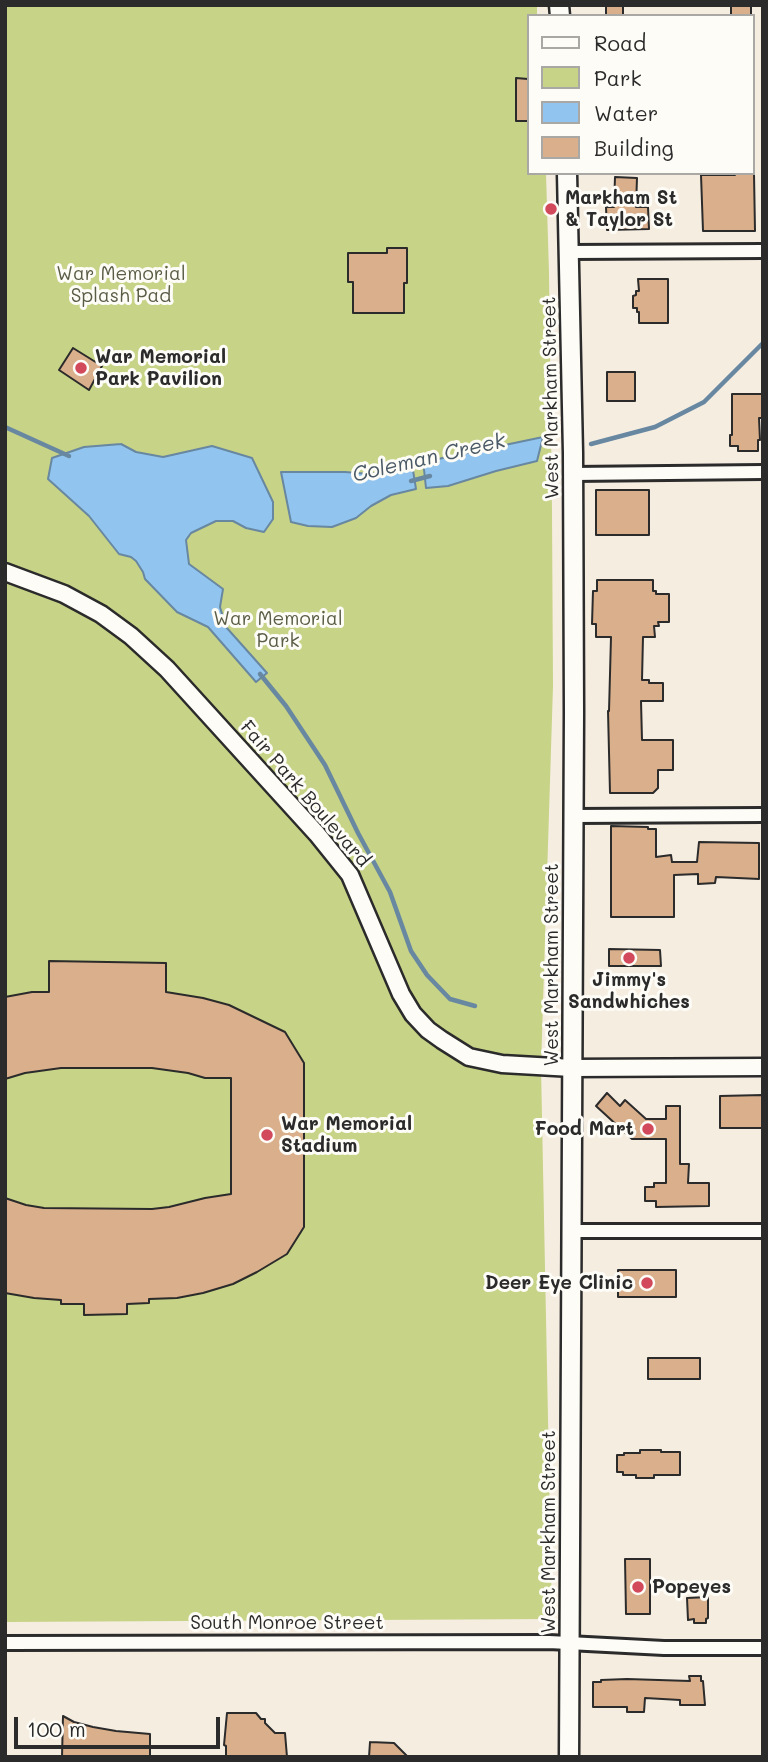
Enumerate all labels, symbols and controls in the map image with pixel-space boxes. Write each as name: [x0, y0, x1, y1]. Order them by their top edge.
legend: [526, 14, 754, 175]
text: Road: [594, 29, 646, 56]
text: Park: [594, 64, 642, 91]
text: Water: [594, 99, 658, 126]
text: Building: [594, 134, 674, 161]
place label: Markham St & Taylor St: [565, 187, 677, 231]
marker: Markham St & Taylor St: [543, 201, 559, 217]
park label: War Memorial Splash Pad: [56, 263, 186, 307]
street label: West Markham Street: [538, 296, 564, 500]
place label: War Memorial Park Pavilion: [95, 346, 226, 390]
marker: War Memorial Park Pavilion: [73, 360, 89, 376]
water label: Coleman Creek: [350, 428, 508, 488]
park label: War Memorial Park: [213, 608, 343, 652]
street label: Fair Park Boulevard: [235, 716, 375, 872]
street label: West Markham Street: [541, 864, 563, 1066]
marker: Jimmy's Sandwhiches: [621, 950, 637, 966]
place label: Jimmy's Sandwhiches: [568, 969, 690, 1013]
place label: War Memorial Stadium: [281, 1113, 412, 1157]
place label: Food Mart: [535, 1118, 634, 1140]
marker: Food Mart: [640, 1121, 656, 1137]
marker: War Memorial Stadium: [259, 1127, 275, 1143]
place label: Deer Eye Clinic: [485, 1272, 633, 1294]
marker: Deer Eye Clinic: [639, 1275, 655, 1291]
street label: West Markham Street: [538, 1431, 560, 1633]
place label: Popeyes: [652, 1576, 731, 1598]
marker: Popeyes: [630, 1579, 646, 1595]
street label: South Monroe Street: [190, 1612, 384, 1634]
scale bar: [18, 1702, 224, 1746]
text: 100 m: [27, 1715, 86, 1742]

